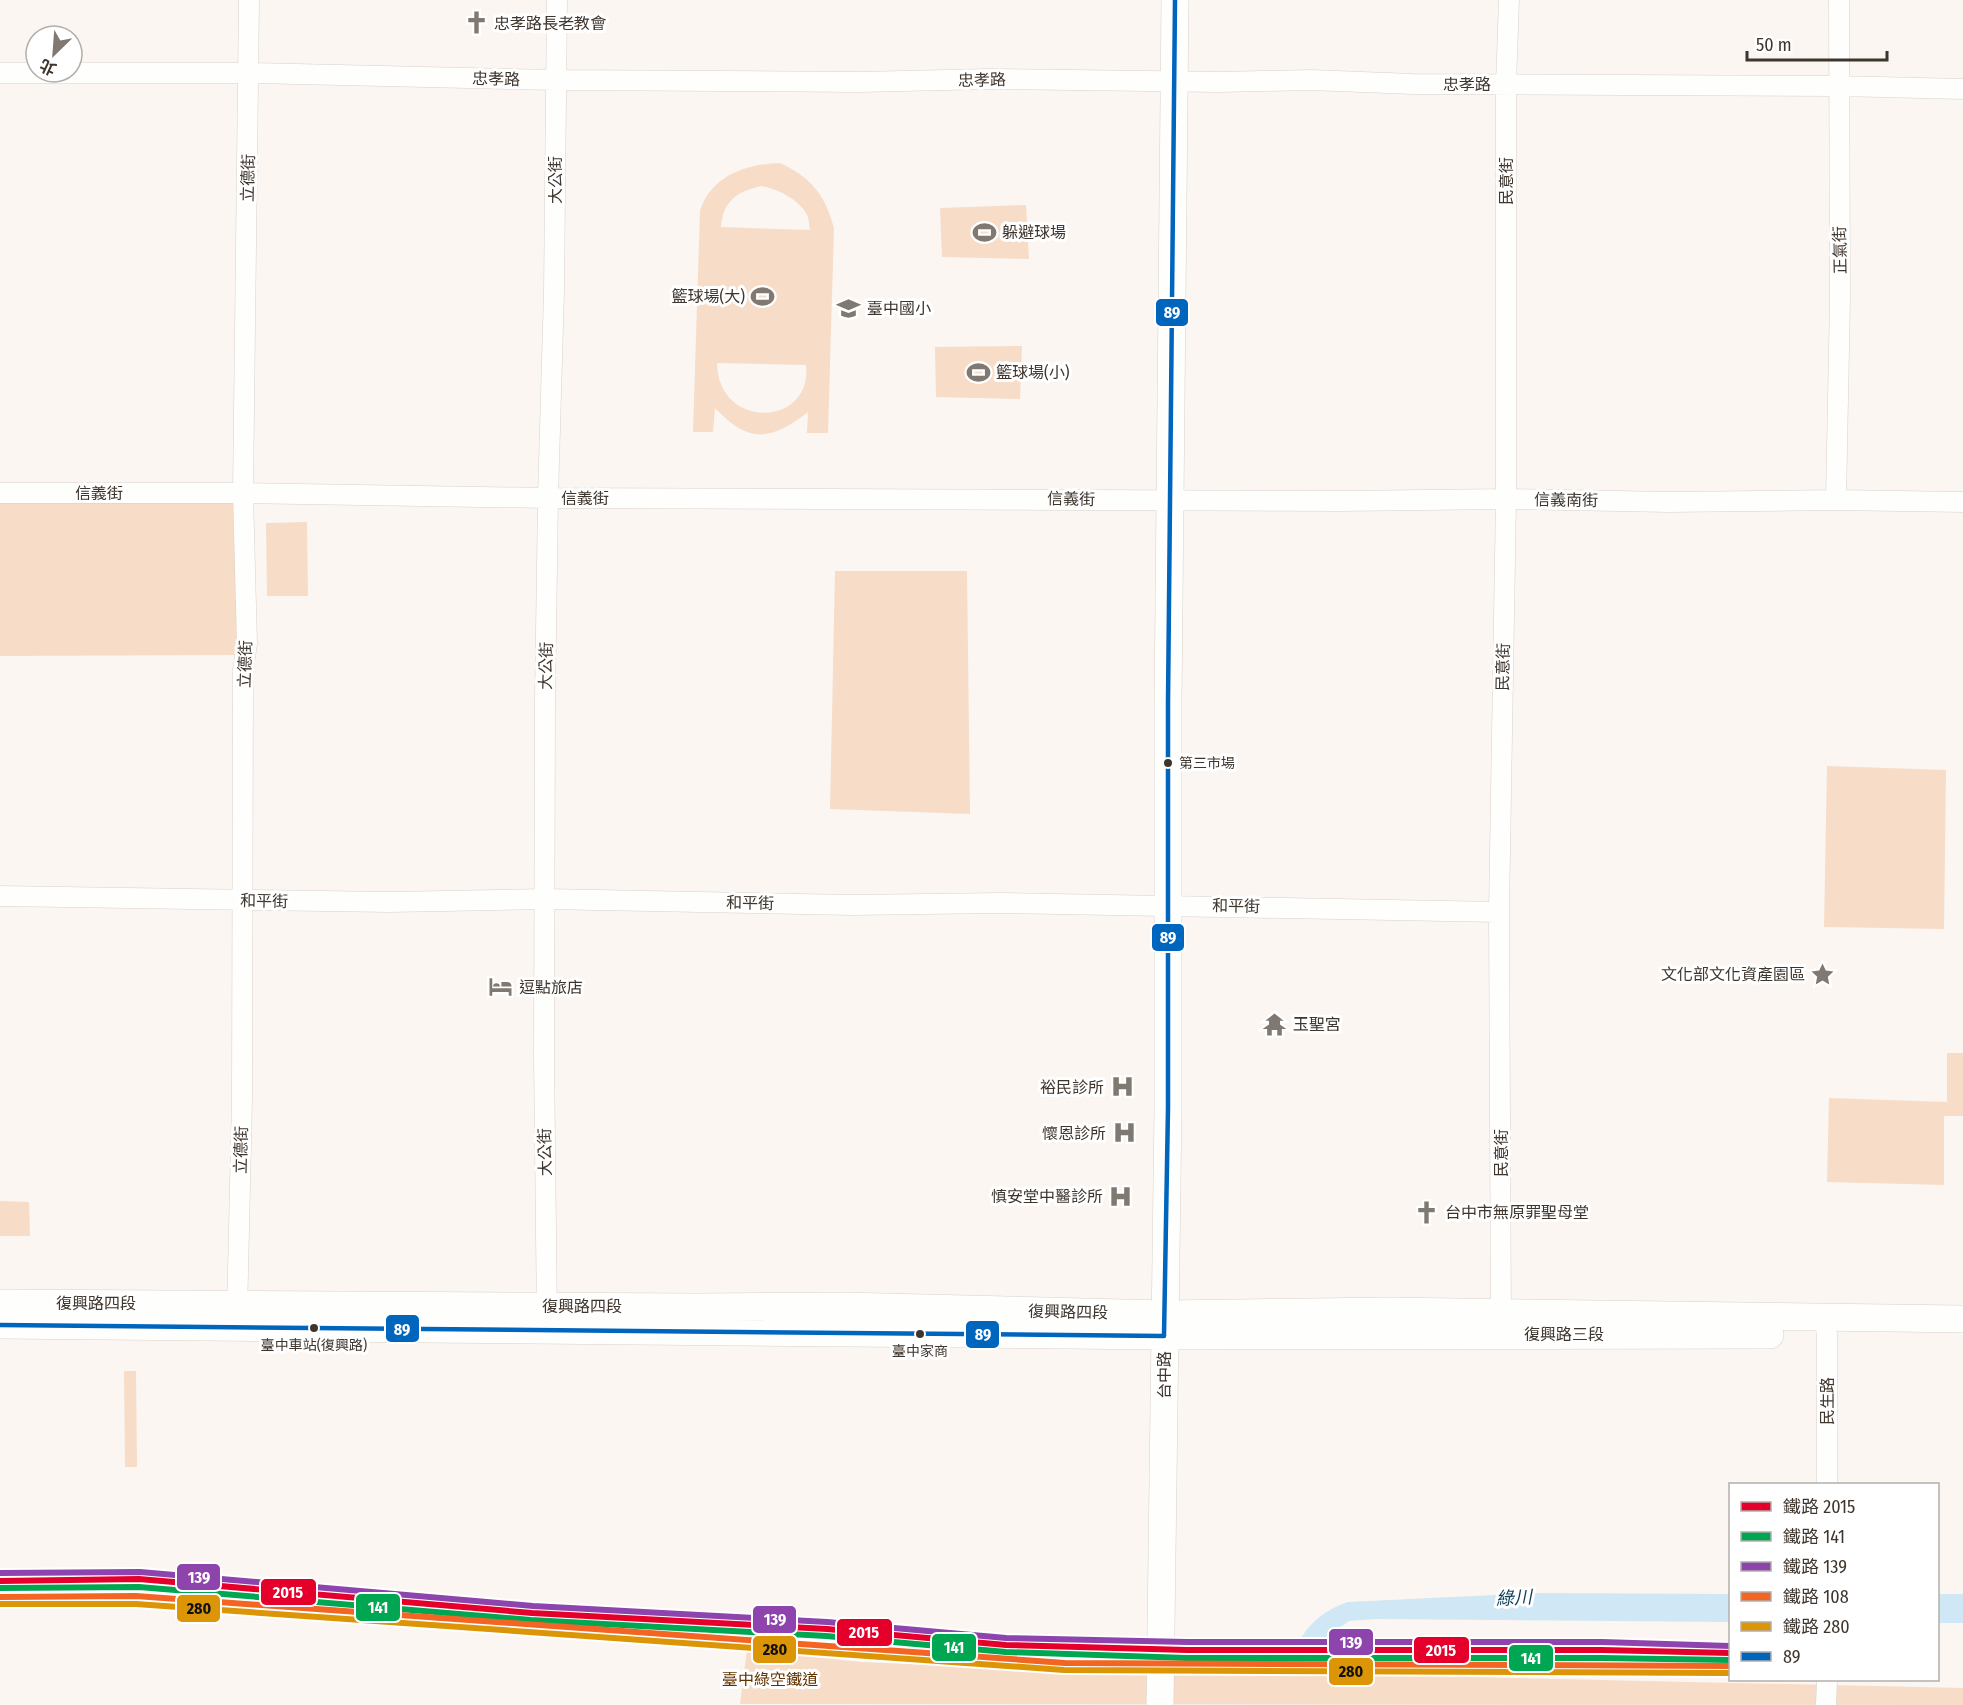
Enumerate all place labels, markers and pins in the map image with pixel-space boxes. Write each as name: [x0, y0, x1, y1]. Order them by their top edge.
church icon: 忠孝路長老教會: [463, 10, 489, 36]
place label: 忠孝路長老教會: [494, 14, 606, 33]
sports icon: 躲避球場: [971, 219, 997, 245]
place label: 躲避球場: [1002, 223, 1066, 242]
sports icon: 籃球場(大): [750, 283, 776, 309]
place label: 籃球場(大): [672, 287, 745, 306]
school or university icon: 臺中國小: [836, 295, 862, 321]
place label: 臺中國小: [867, 299, 931, 318]
sports icon: 籃球場(小): [965, 359, 991, 385]
place label: 籃球場(小): [996, 363, 1070, 382]
place label: 第三市場: [1179, 755, 1235, 772]
marker: 第三市場: [1162, 757, 1174, 769]
place icon: 文化部文化資產園區: [1810, 961, 1836, 987]
place label: 文化部文化資產園區: [1661, 965, 1805, 984]
hotel icon: 逗點旅店: [488, 974, 514, 1000]
place label: 逗點旅店: [519, 978, 583, 997]
temple icon: 玉聖宮: [1262, 1011, 1288, 1037]
place label: 玉聖宮: [1293, 1015, 1341, 1034]
hospital icon: 裕民診所: [1109, 1074, 1135, 1100]
place label: 裕民診所: [1040, 1078, 1104, 1097]
hospital icon: 懷恩診所: [1111, 1120, 1137, 1146]
place label: 懷恩診所: [1042, 1124, 1106, 1143]
hospital icon: 慎安堂中醫診所: [1108, 1183, 1134, 1209]
place label: 慎安堂中醫診所: [991, 1187, 1103, 1206]
church icon: 台中市無原罪聖母堂: [1414, 1199, 1440, 1225]
place label: 台中市無原罪聖母堂: [1445, 1203, 1589, 1222]
marker: 臺中車站(復興路): [308, 1322, 320, 1334]
marker: 臺中家商: [914, 1328, 926, 1340]
place label: 臺中車站(復興路): [261, 1337, 367, 1354]
place label: 臺中家商: [892, 1343, 948, 1360]

